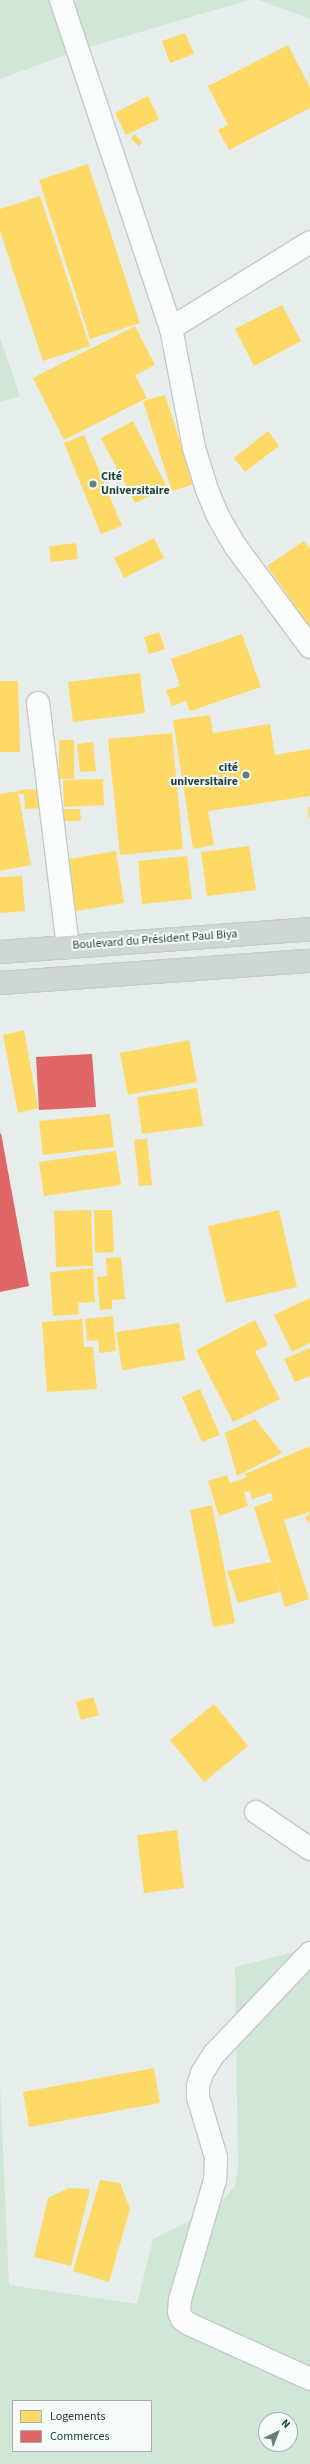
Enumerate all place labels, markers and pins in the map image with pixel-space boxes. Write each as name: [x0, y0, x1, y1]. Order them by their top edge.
place label: Cité Universitaire: [101, 470, 170, 498]
marker: Cité Universitaire: [88, 479, 98, 489]
place label: cité universitaire: [170, 761, 238, 789]
marker: cité universitaire: [241, 770, 251, 780]

